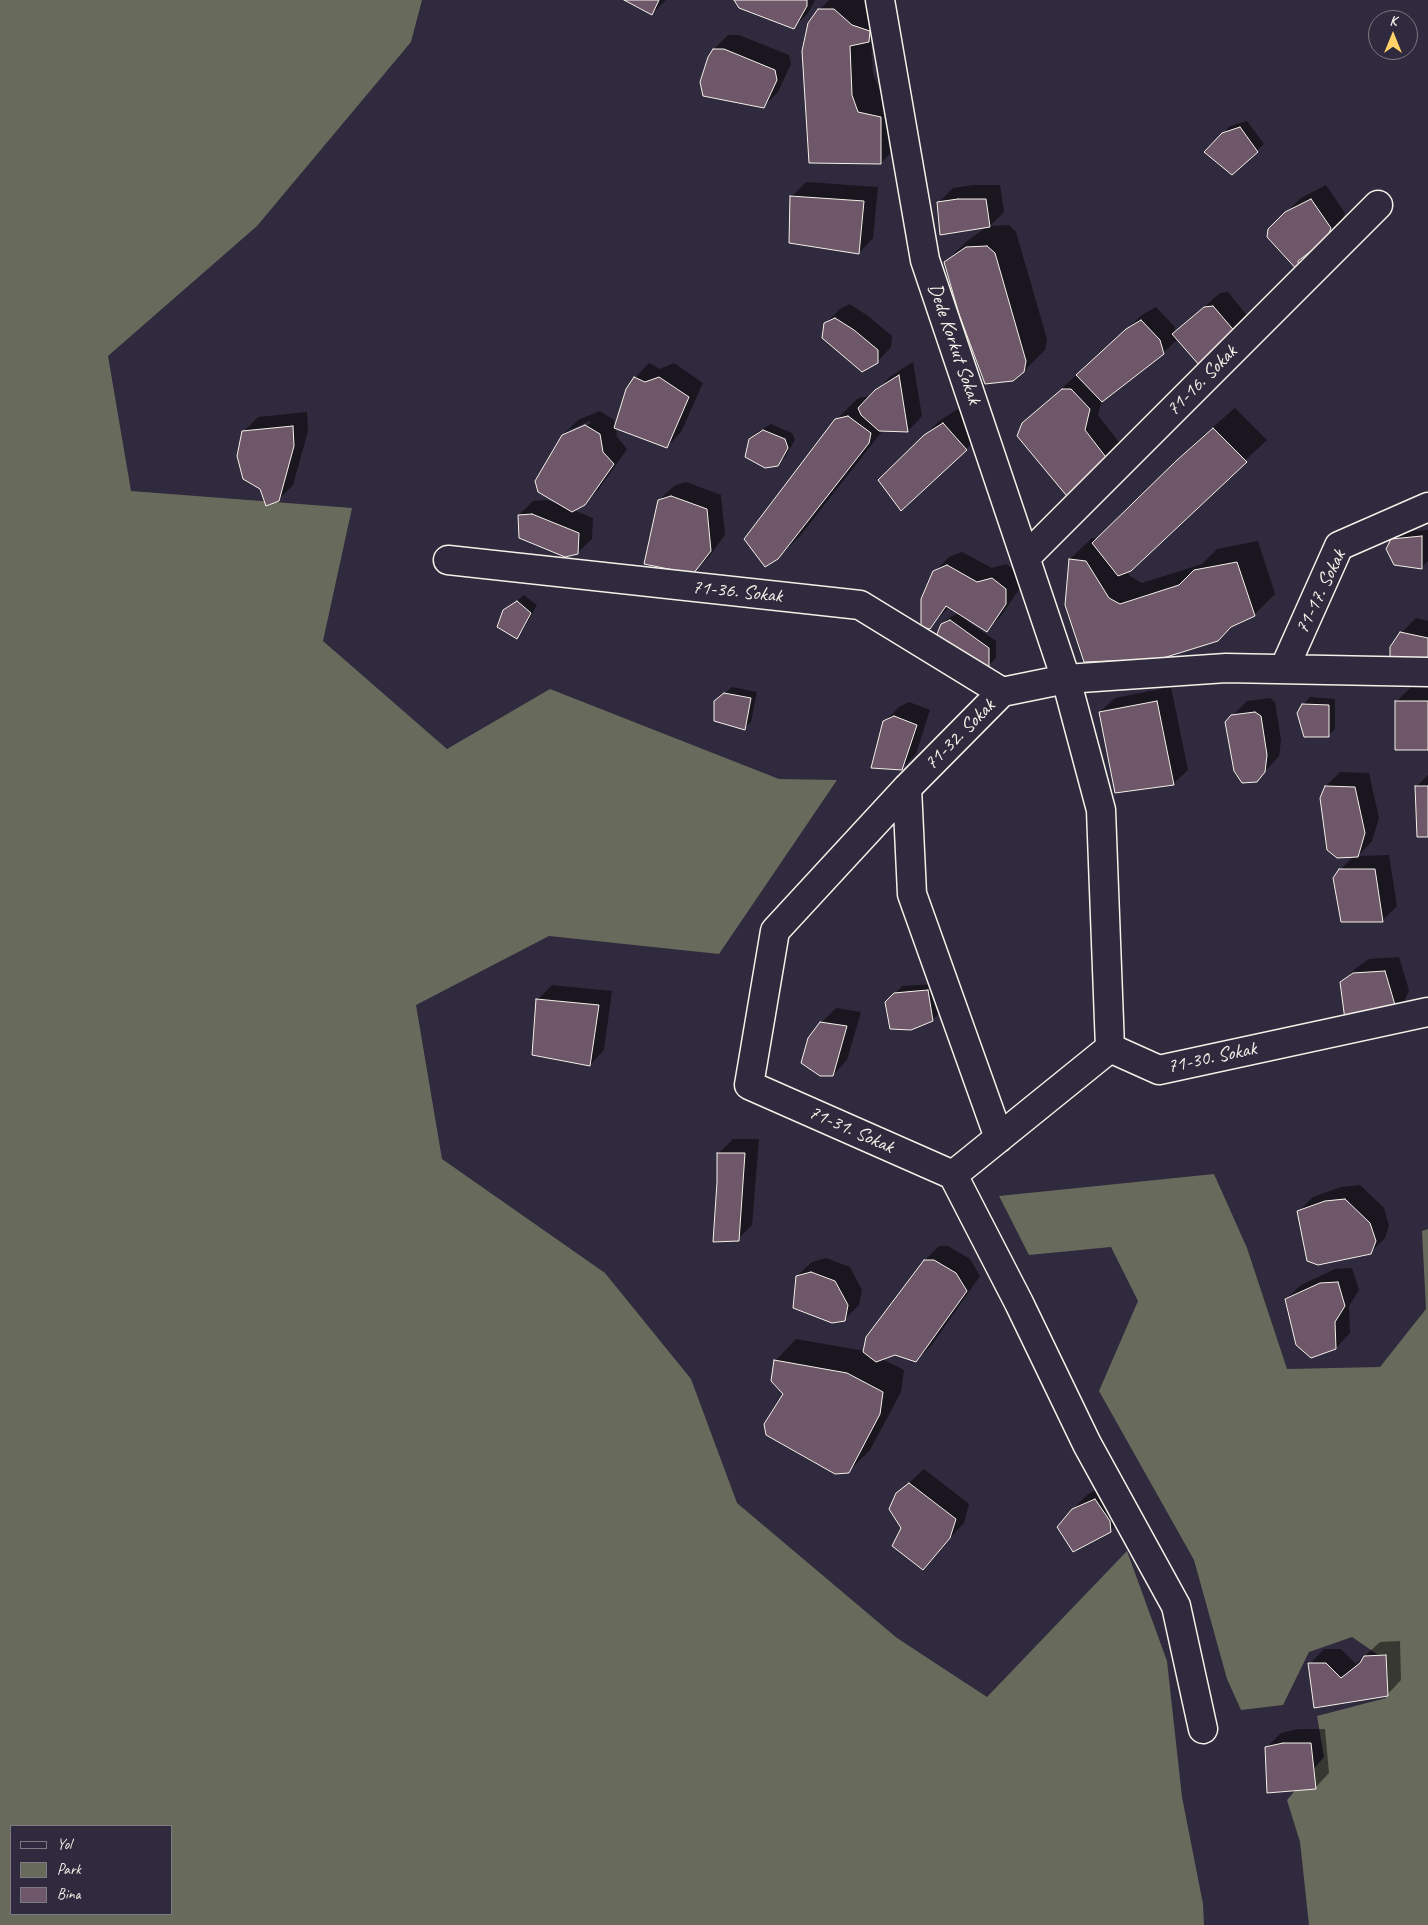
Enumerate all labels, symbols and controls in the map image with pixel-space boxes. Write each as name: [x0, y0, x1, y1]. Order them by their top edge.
north arrow: [1368, 10, 1418, 60]
text: K: [1389, 12, 1397, 29]
street label: Dede Korkut Sokak: [922, 281, 986, 407]
street label: 71-16. Sokak: [1162, 341, 1242, 421]
street label: 71-17. Sokak: [1290, 546, 1352, 638]
street label: 71-36. Sokak: [691, 575, 783, 609]
street label: 71-32. Sokak: [920, 695, 1000, 775]
street label: 71-30. Sokak: [1165, 1037, 1259, 1079]
street label: 71-31. Sokak: [805, 1101, 897, 1159]
legend: [10, 1825, 172, 1915]
text: Yol: [57, 1835, 72, 1854]
text: Park: [57, 1860, 81, 1879]
text: Bina: [57, 1885, 81, 1904]

